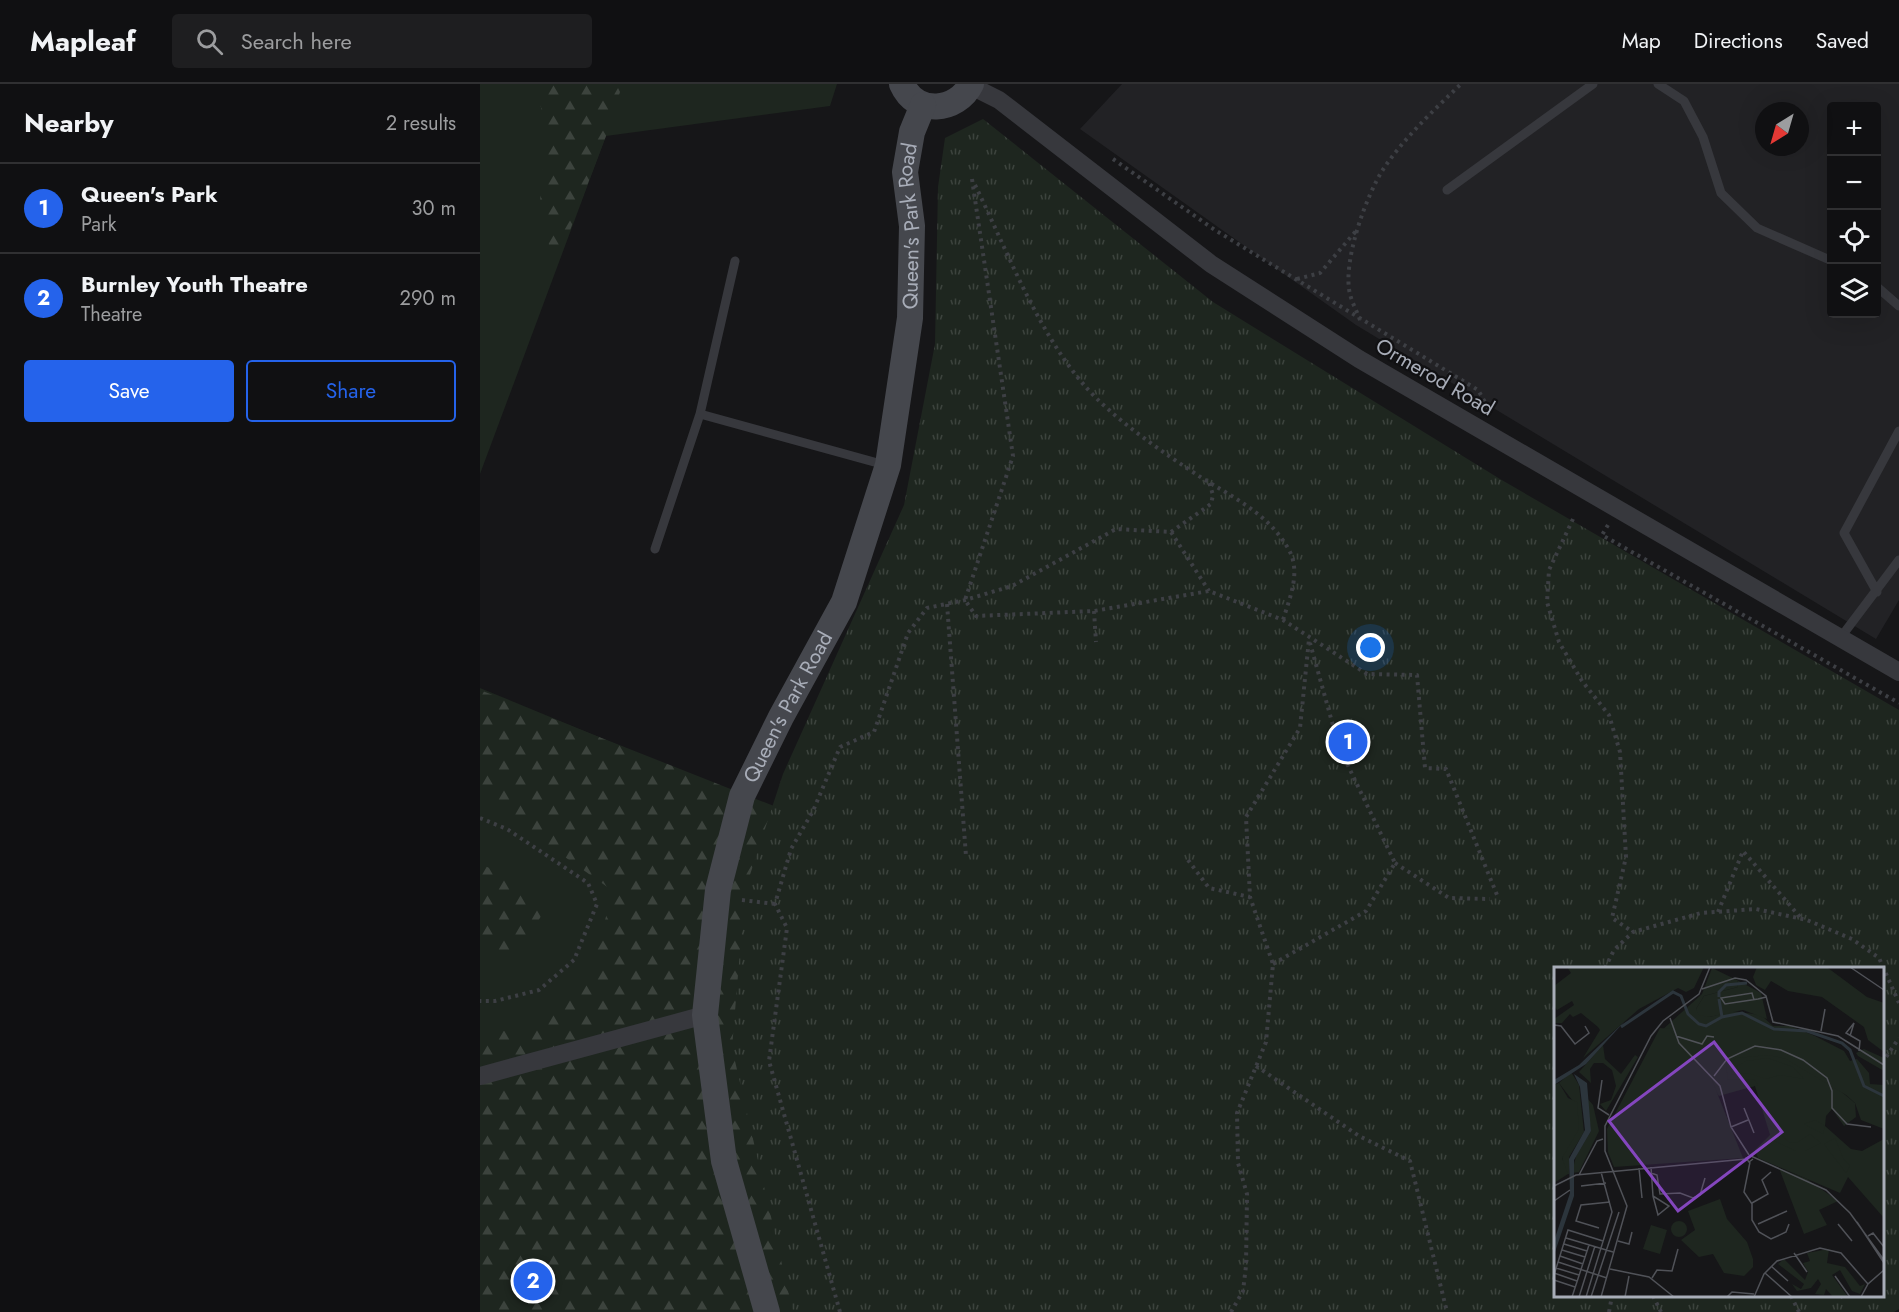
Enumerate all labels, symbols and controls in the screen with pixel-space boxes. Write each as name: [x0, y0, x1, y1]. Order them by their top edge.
search box: [172, 14, 592, 68]
text: Mapleaf: [30, 21, 136, 62]
icon: search: [193, 25, 226, 58]
text: Search here: [241, 25, 352, 57]
text: Map: [1622, 26, 1661, 56]
text: Directions: [1694, 26, 1783, 56]
text: Saved: [1816, 26, 1869, 56]
north arrow: [1755, 102, 1809, 156]
map controls: [1827, 102, 1881, 318]
button: +: [1827, 102, 1881, 156]
text: Nearby: [24, 104, 113, 142]
text: 2 results: [386, 109, 456, 138]
street label: Queen's Park Road: [890, 140, 928, 310]
button: −: [1827, 156, 1881, 210]
text: Queen's Park: [81, 178, 218, 210]
text: 1: [38, 194, 49, 223]
text: 30 m: [411, 194, 456, 223]
text: Park: [81, 210, 117, 239]
button: locate: [1827, 210, 1881, 264]
button: layers: [1827, 264, 1881, 318]
text: Burnley Youth Theatre: [81, 268, 308, 300]
text: 2: [37, 284, 50, 313]
text: 290 m: [400, 284, 456, 313]
text: Theatre: [81, 300, 142, 329]
street label: Ormerod Road: [1370, 331, 1500, 423]
button: Save: [24, 360, 234, 422]
button: Share: [246, 360, 456, 422]
street label: Queen's Park Road: [736, 626, 840, 788]
your location: [1356, 633, 1385, 662]
pin: 1: [1328, 720, 1368, 764]
inset map: [1554, 967, 1884, 1297]
pin: 2: [514, 1258, 552, 1304]

